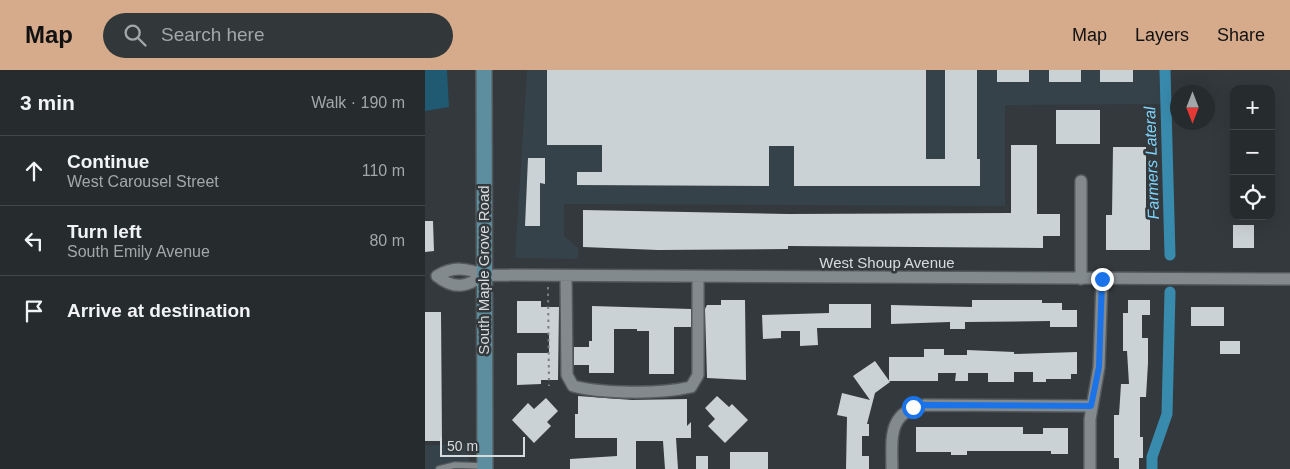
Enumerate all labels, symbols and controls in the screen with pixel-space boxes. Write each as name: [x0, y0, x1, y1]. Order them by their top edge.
search box: [103, 13, 453, 58]
text: Map: [25, 21, 73, 48]
icon: search: [121, 21, 149, 49]
text: Search here: [161, 24, 265, 45]
text: Map: [1072, 25, 1107, 45]
text: Layers: [1135, 25, 1189, 45]
text: Share: [1217, 25, 1265, 45]
north arrow: [1170, 85, 1215, 130]
map controls: [1230, 85, 1275, 220]
button: +: [1230, 85, 1275, 130]
text: 3 min: [20, 91, 75, 114]
text: Walk · 190 m: [311, 94, 405, 111]
water label: Farmers Lateral: [1141, 106, 1162, 220]
button: −: [1230, 130, 1275, 175]
text: Continue: [67, 151, 149, 172]
icon: ahead: [20, 157, 48, 185]
text: 110 m: [362, 162, 405, 179]
text: West Carousel Street: [67, 173, 219, 190]
button: locate: [1230, 175, 1275, 220]
street label: South Maple Grove Road: [475, 185, 492, 355]
text: Turn left: [67, 221, 142, 242]
icon: left: [20, 227, 48, 255]
text: 80 m: [369, 232, 405, 249]
text: South Emily Avenue: [67, 243, 210, 260]
street label: West Shoup Avenue: [819, 254, 955, 271]
route end: [1091, 268, 1114, 291]
icon: arrive: [20, 297, 48, 325]
text: Arrive at destination: [67, 300, 251, 321]
route start: [902, 396, 925, 419]
scale bar: [440, 434, 525, 457]
text: 50 m: [447, 438, 478, 454]

